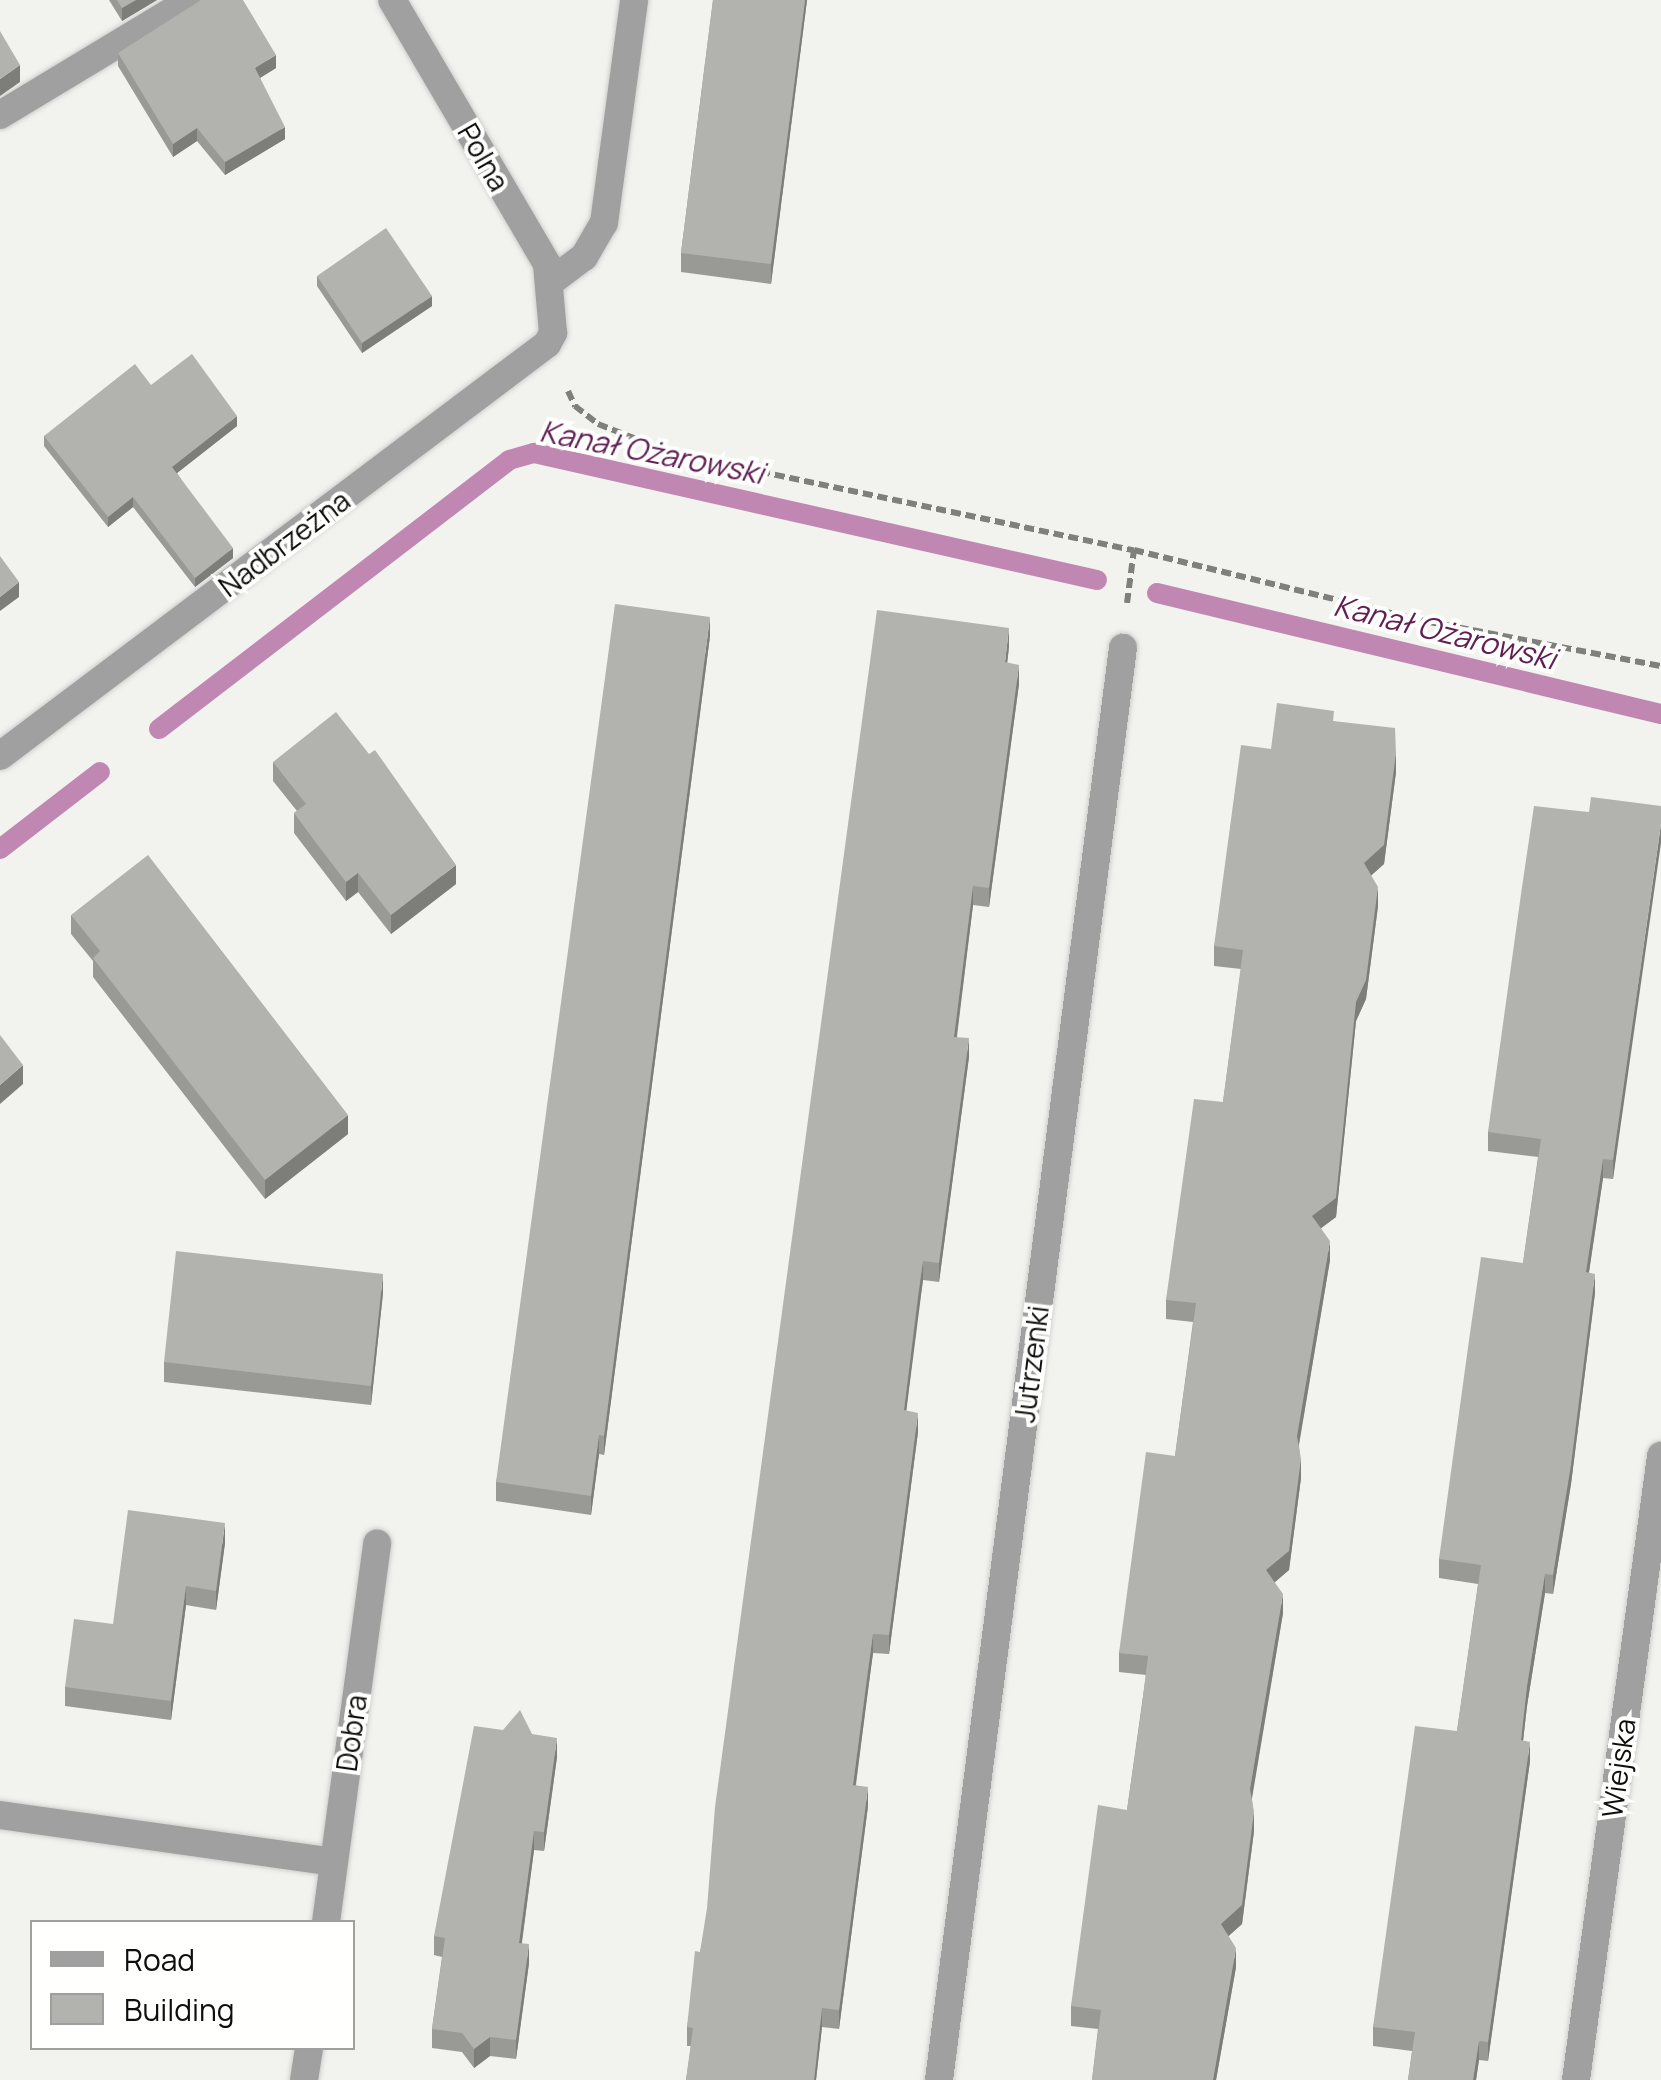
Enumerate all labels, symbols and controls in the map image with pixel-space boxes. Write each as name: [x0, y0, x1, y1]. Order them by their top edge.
street label: Polna: [451, 117, 517, 197]
water label: Kanał Ożarowski: [537, 413, 767, 491]
street label: Nadbrzeżna: [212, 483, 356, 603]
water label: Kanał Ożarowski: [1330, 587, 1560, 677]
street label: Jutrzenki: [1007, 1304, 1055, 1424]
street label: Dobra: [329, 1693, 373, 1773]
street label: Wiejska: [1594, 1716, 1642, 1820]
legend: [30, 1920, 355, 2050]
text: Road: [124, 1939, 195, 1980]
text: Building: [124, 1989, 235, 2030]

